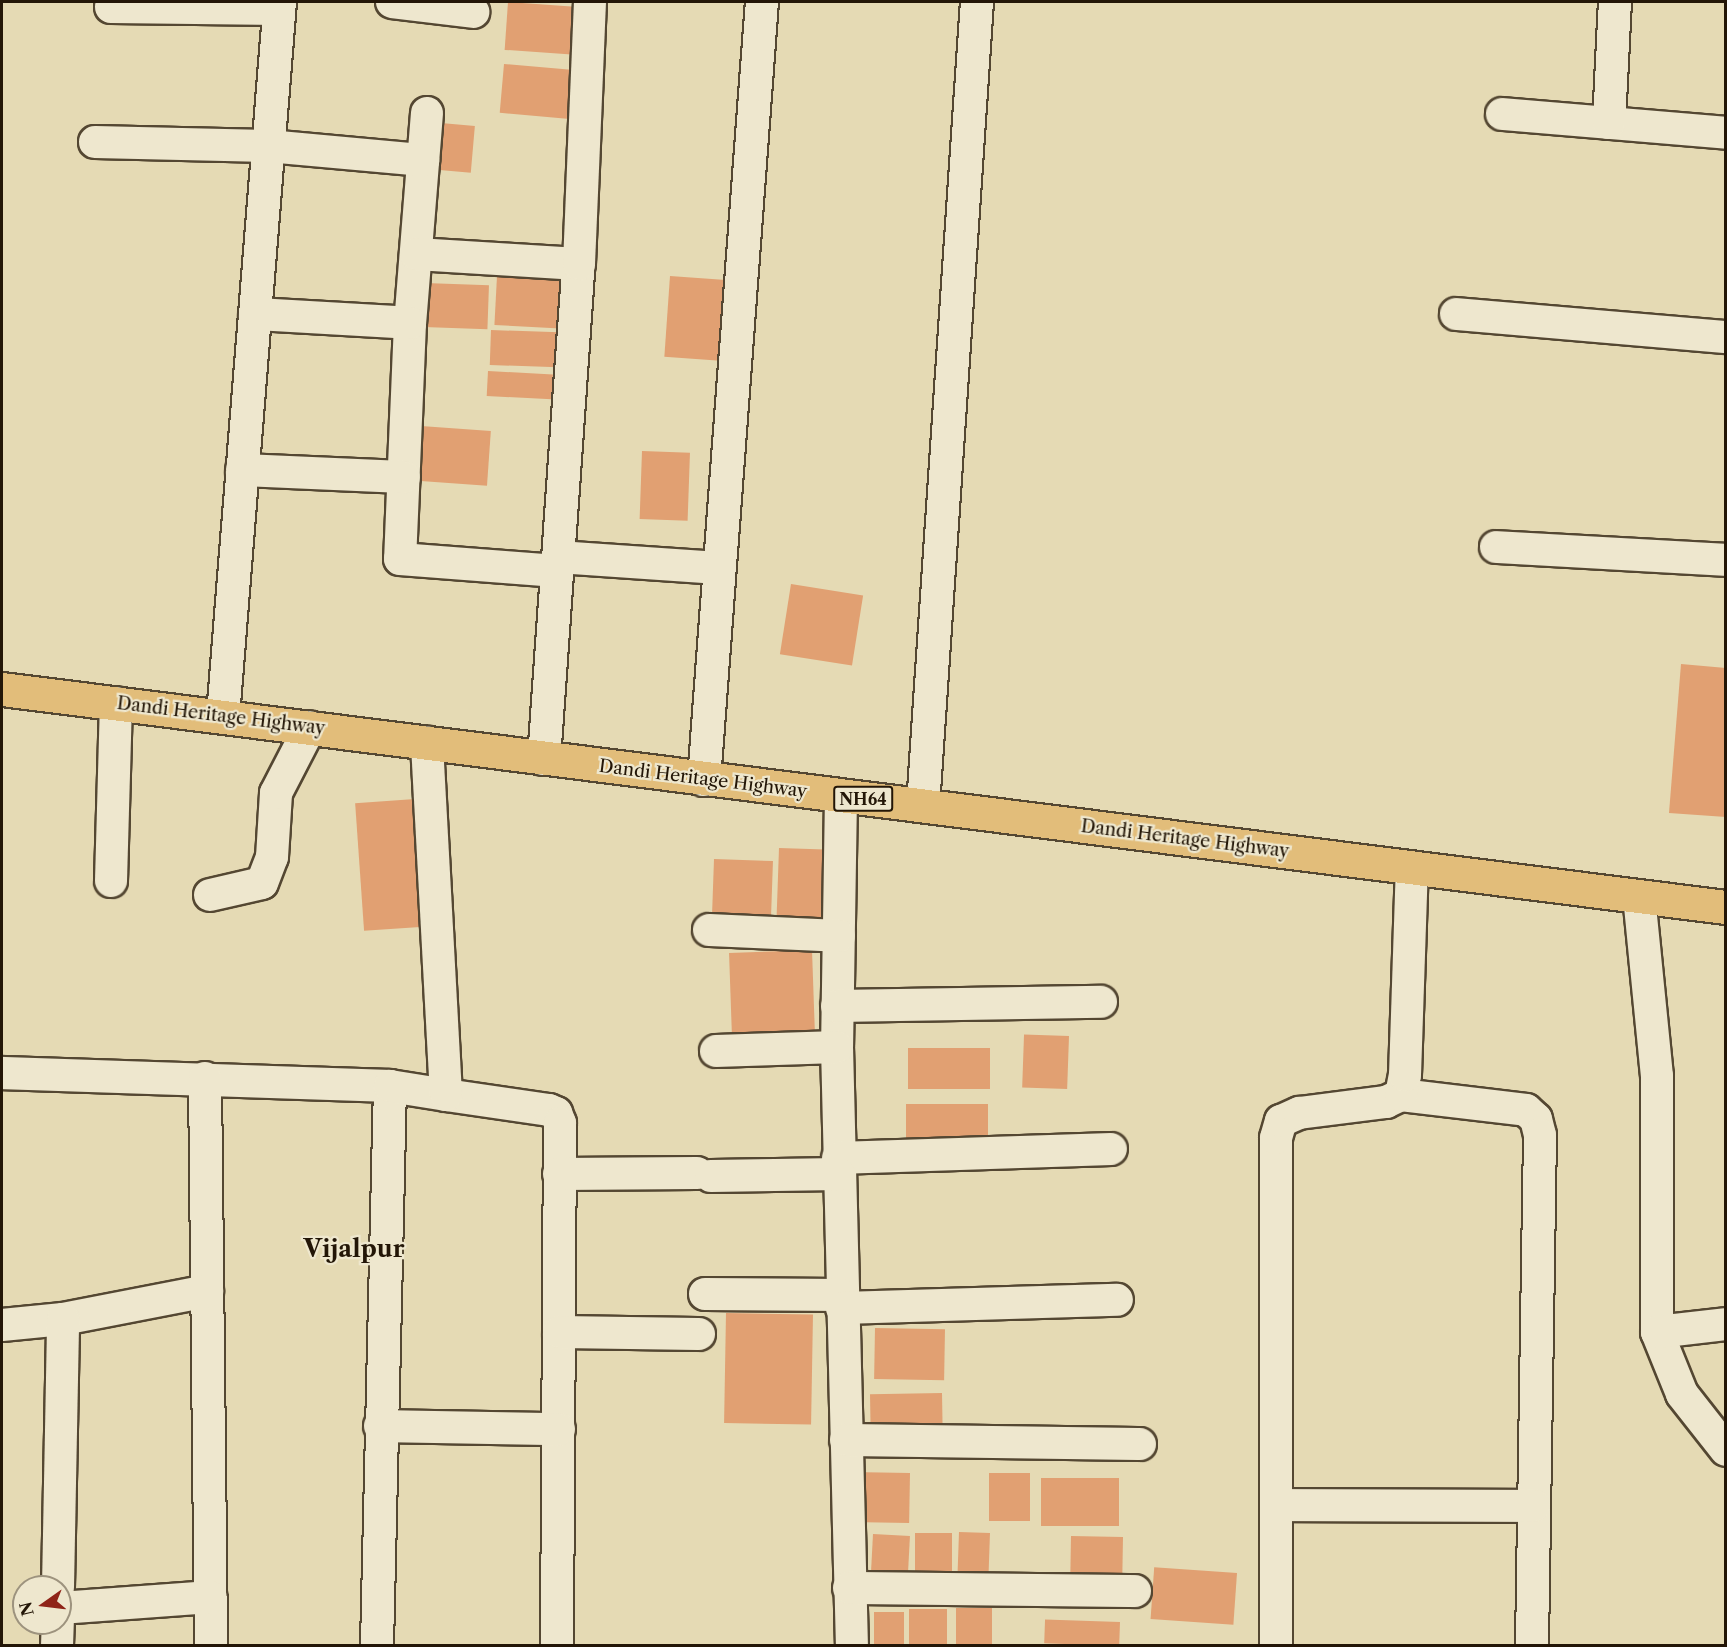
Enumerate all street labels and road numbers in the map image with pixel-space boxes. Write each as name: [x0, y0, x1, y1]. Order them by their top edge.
street label: Dandi Heritage Highway: [116, 693, 326, 739]
street label: Dandi Heritage Highway: [598, 756, 808, 802]
road number: NH64: [833, 786, 893, 812]
street label: Dandi Heritage Highway: [1080, 816, 1290, 862]

